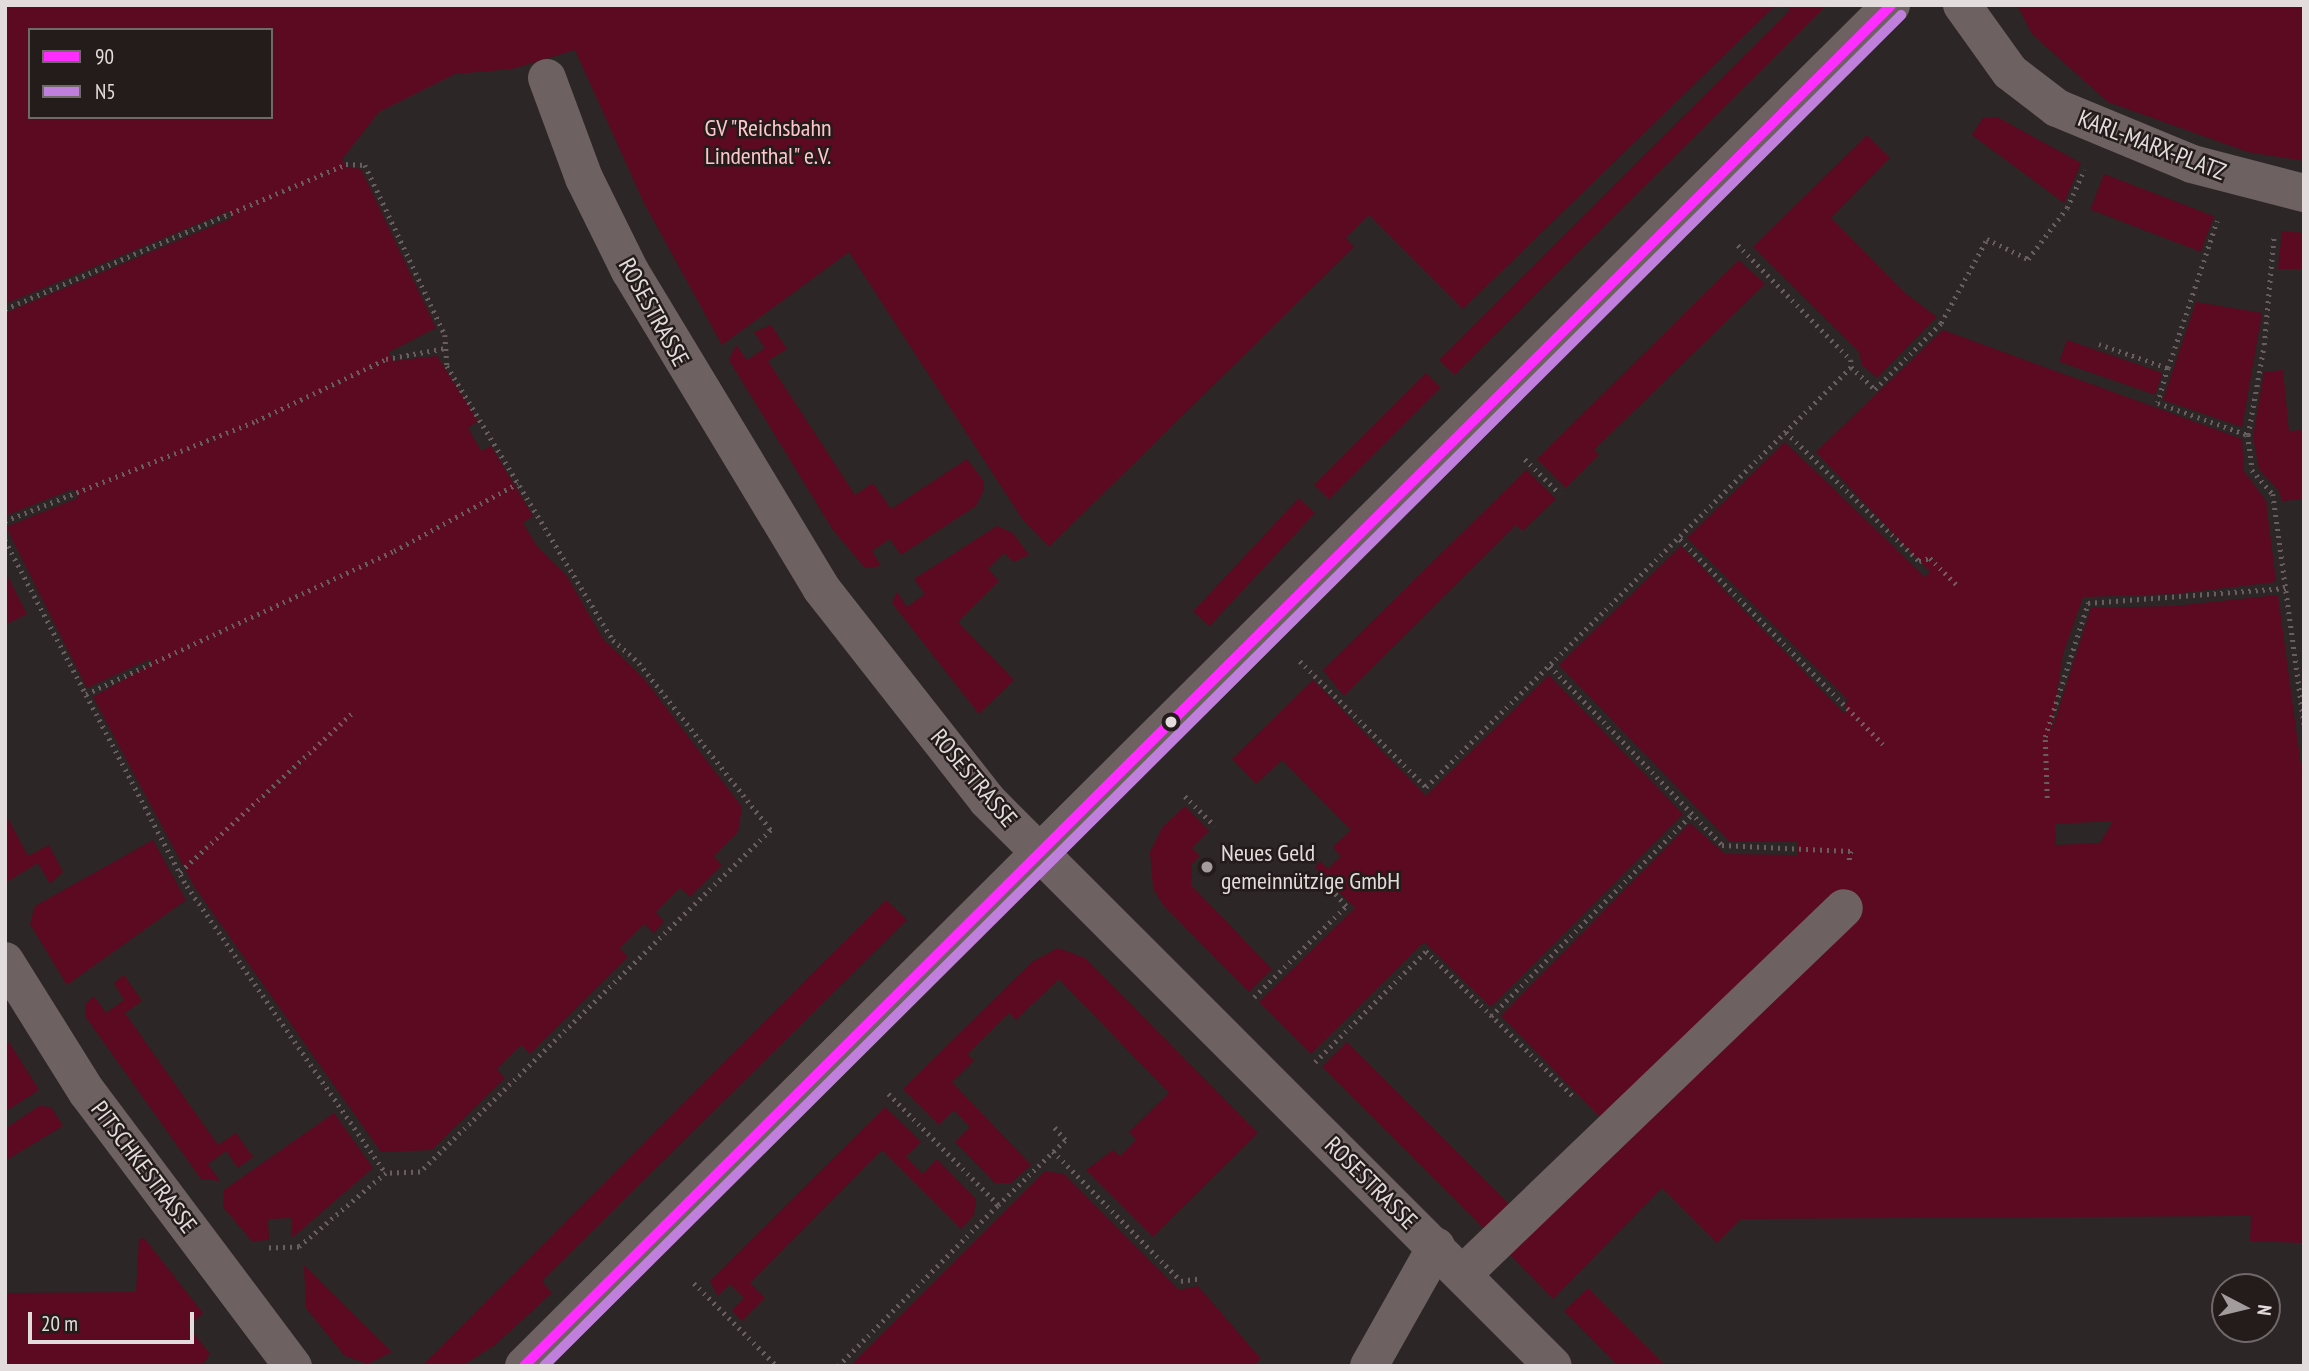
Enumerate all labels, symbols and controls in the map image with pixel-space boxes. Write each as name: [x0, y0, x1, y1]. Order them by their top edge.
legend: [28, 28, 273, 119]
text: 90: [95, 43, 114, 70]
text: N5: [95, 78, 116, 105]
street label: KARL-MARX-PLATZ: [2074, 104, 2230, 186]
park label: GV "Reichsbahn Lindenthal" e.V.: [704, 114, 832, 170]
street label: ROSESTRASSE: [613, 253, 695, 371]
unlabelled marker: [1164, 715, 1178, 729]
street label: ROSESTRASSE: [925, 723, 1023, 833]
place label: Neues Geld gemeinnützige GmbH: [1221, 839, 1400, 895]
marker: Neues Geld gemeinnützige GmbH: [1199, 859, 1215, 875]
street label: PITSCHKESTRASSE: [85, 1095, 203, 1239]
street label: ROSESTRASSE: [1319, 1131, 1423, 1235]
north arrow: [2211, 1273, 2281, 1343]
scale bar: [32, 1298, 198, 1342]
text: N: [2252, 1304, 2277, 1317]
text: 20 m: [41, 1310, 78, 1337]

